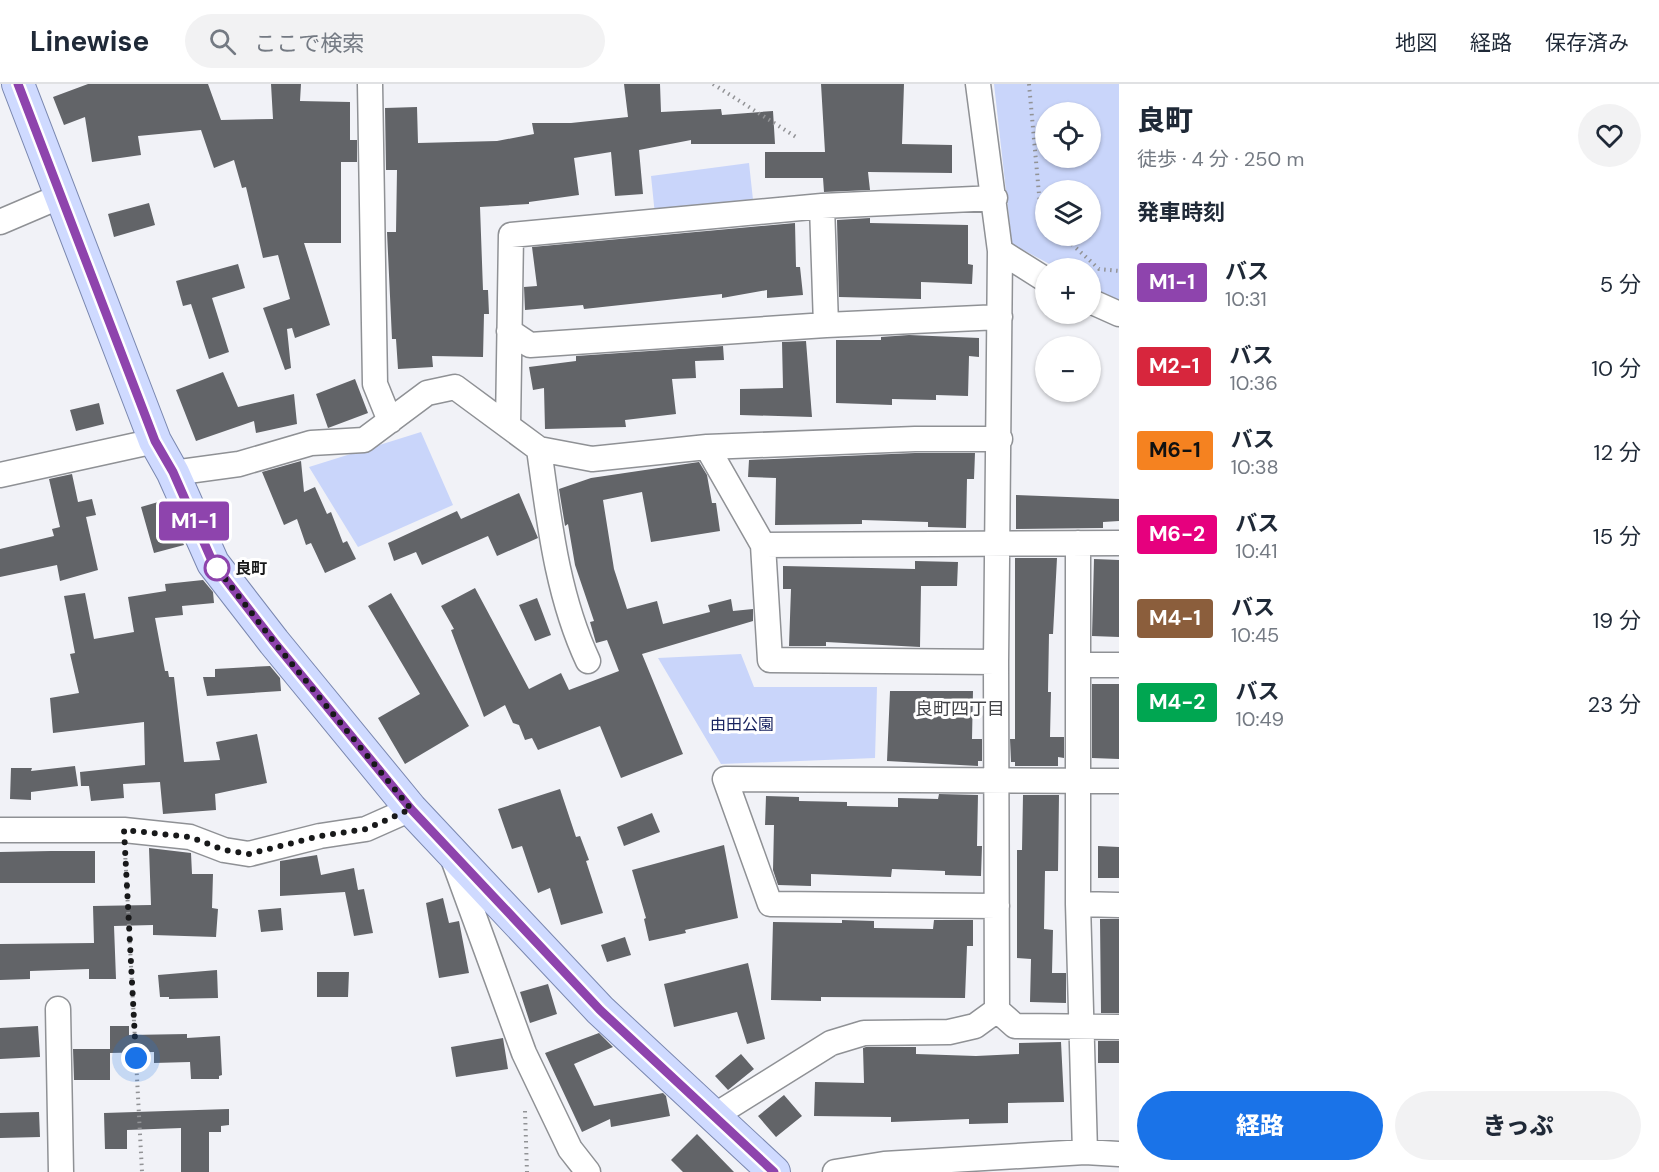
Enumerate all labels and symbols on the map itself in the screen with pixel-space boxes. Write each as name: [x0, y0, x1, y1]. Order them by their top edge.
line badge: M1-1: [152, 502, 236, 540]
marker: 良町: [204, 555, 230, 581]
place label: 良町: [235, 558, 267, 579]
district label: 良町四丁目: [915, 697, 1005, 721]
park label: 由田公園: [710, 714, 774, 735]
your location: [121, 1043, 151, 1073]

